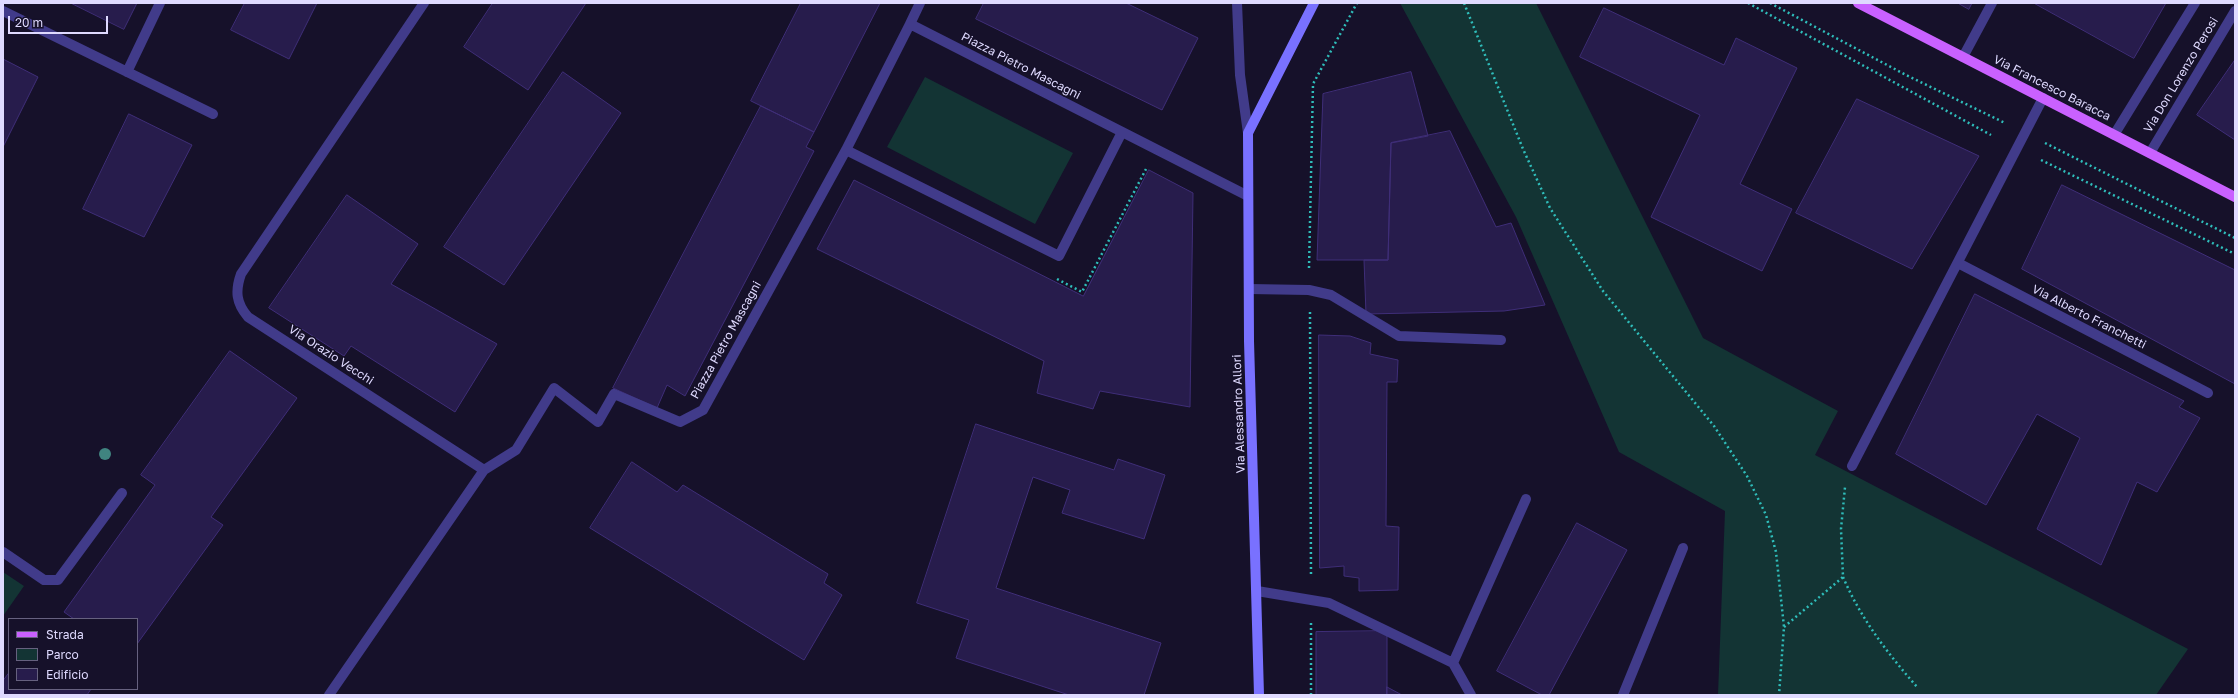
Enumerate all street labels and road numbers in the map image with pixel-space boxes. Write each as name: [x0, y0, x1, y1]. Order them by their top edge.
street label: Via Don Lorenzo Perosi: [2141, 15, 2221, 135]
street label: Piazza Pietro Mascagni: [959, 30, 1083, 102]
street label: Via Francesco Baracca: [1991, 52, 2113, 124]
street label: Piazza Pietro Mascagni: [688, 279, 764, 401]
street label: Via Alberto Franchetti: [2029, 282, 2149, 352]
street label: Via Orazio Vecchi: [286, 322, 376, 388]
street label: Via Alessandro Allori: [1230, 354, 1248, 474]

